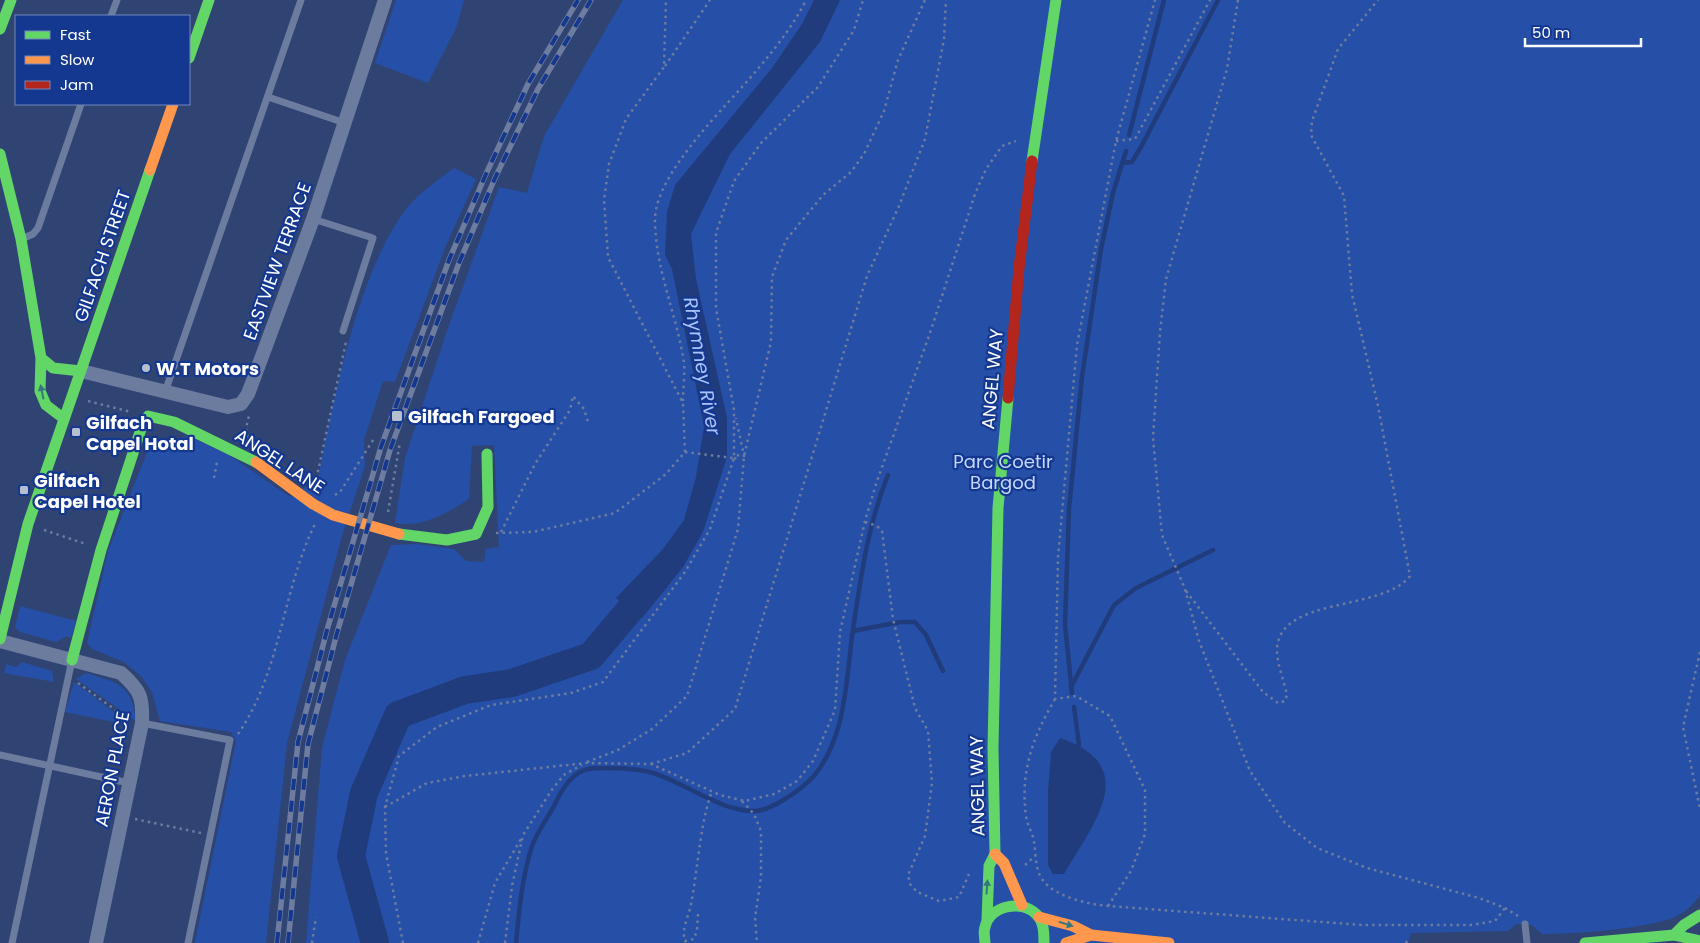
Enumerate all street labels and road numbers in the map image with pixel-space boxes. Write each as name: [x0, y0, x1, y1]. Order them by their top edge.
street label: EASTVIEW TERRACE: [237, 179, 317, 343]
street label: GILFACH STREET: [68, 186, 136, 325]
street label: ANGEL WAY: [975, 327, 1009, 430]
street label: ANGEL LANE: [230, 423, 330, 499]
street label: AERON PLACE: [89, 709, 135, 829]
street label: ANGEL WAY: [964, 735, 990, 837]

